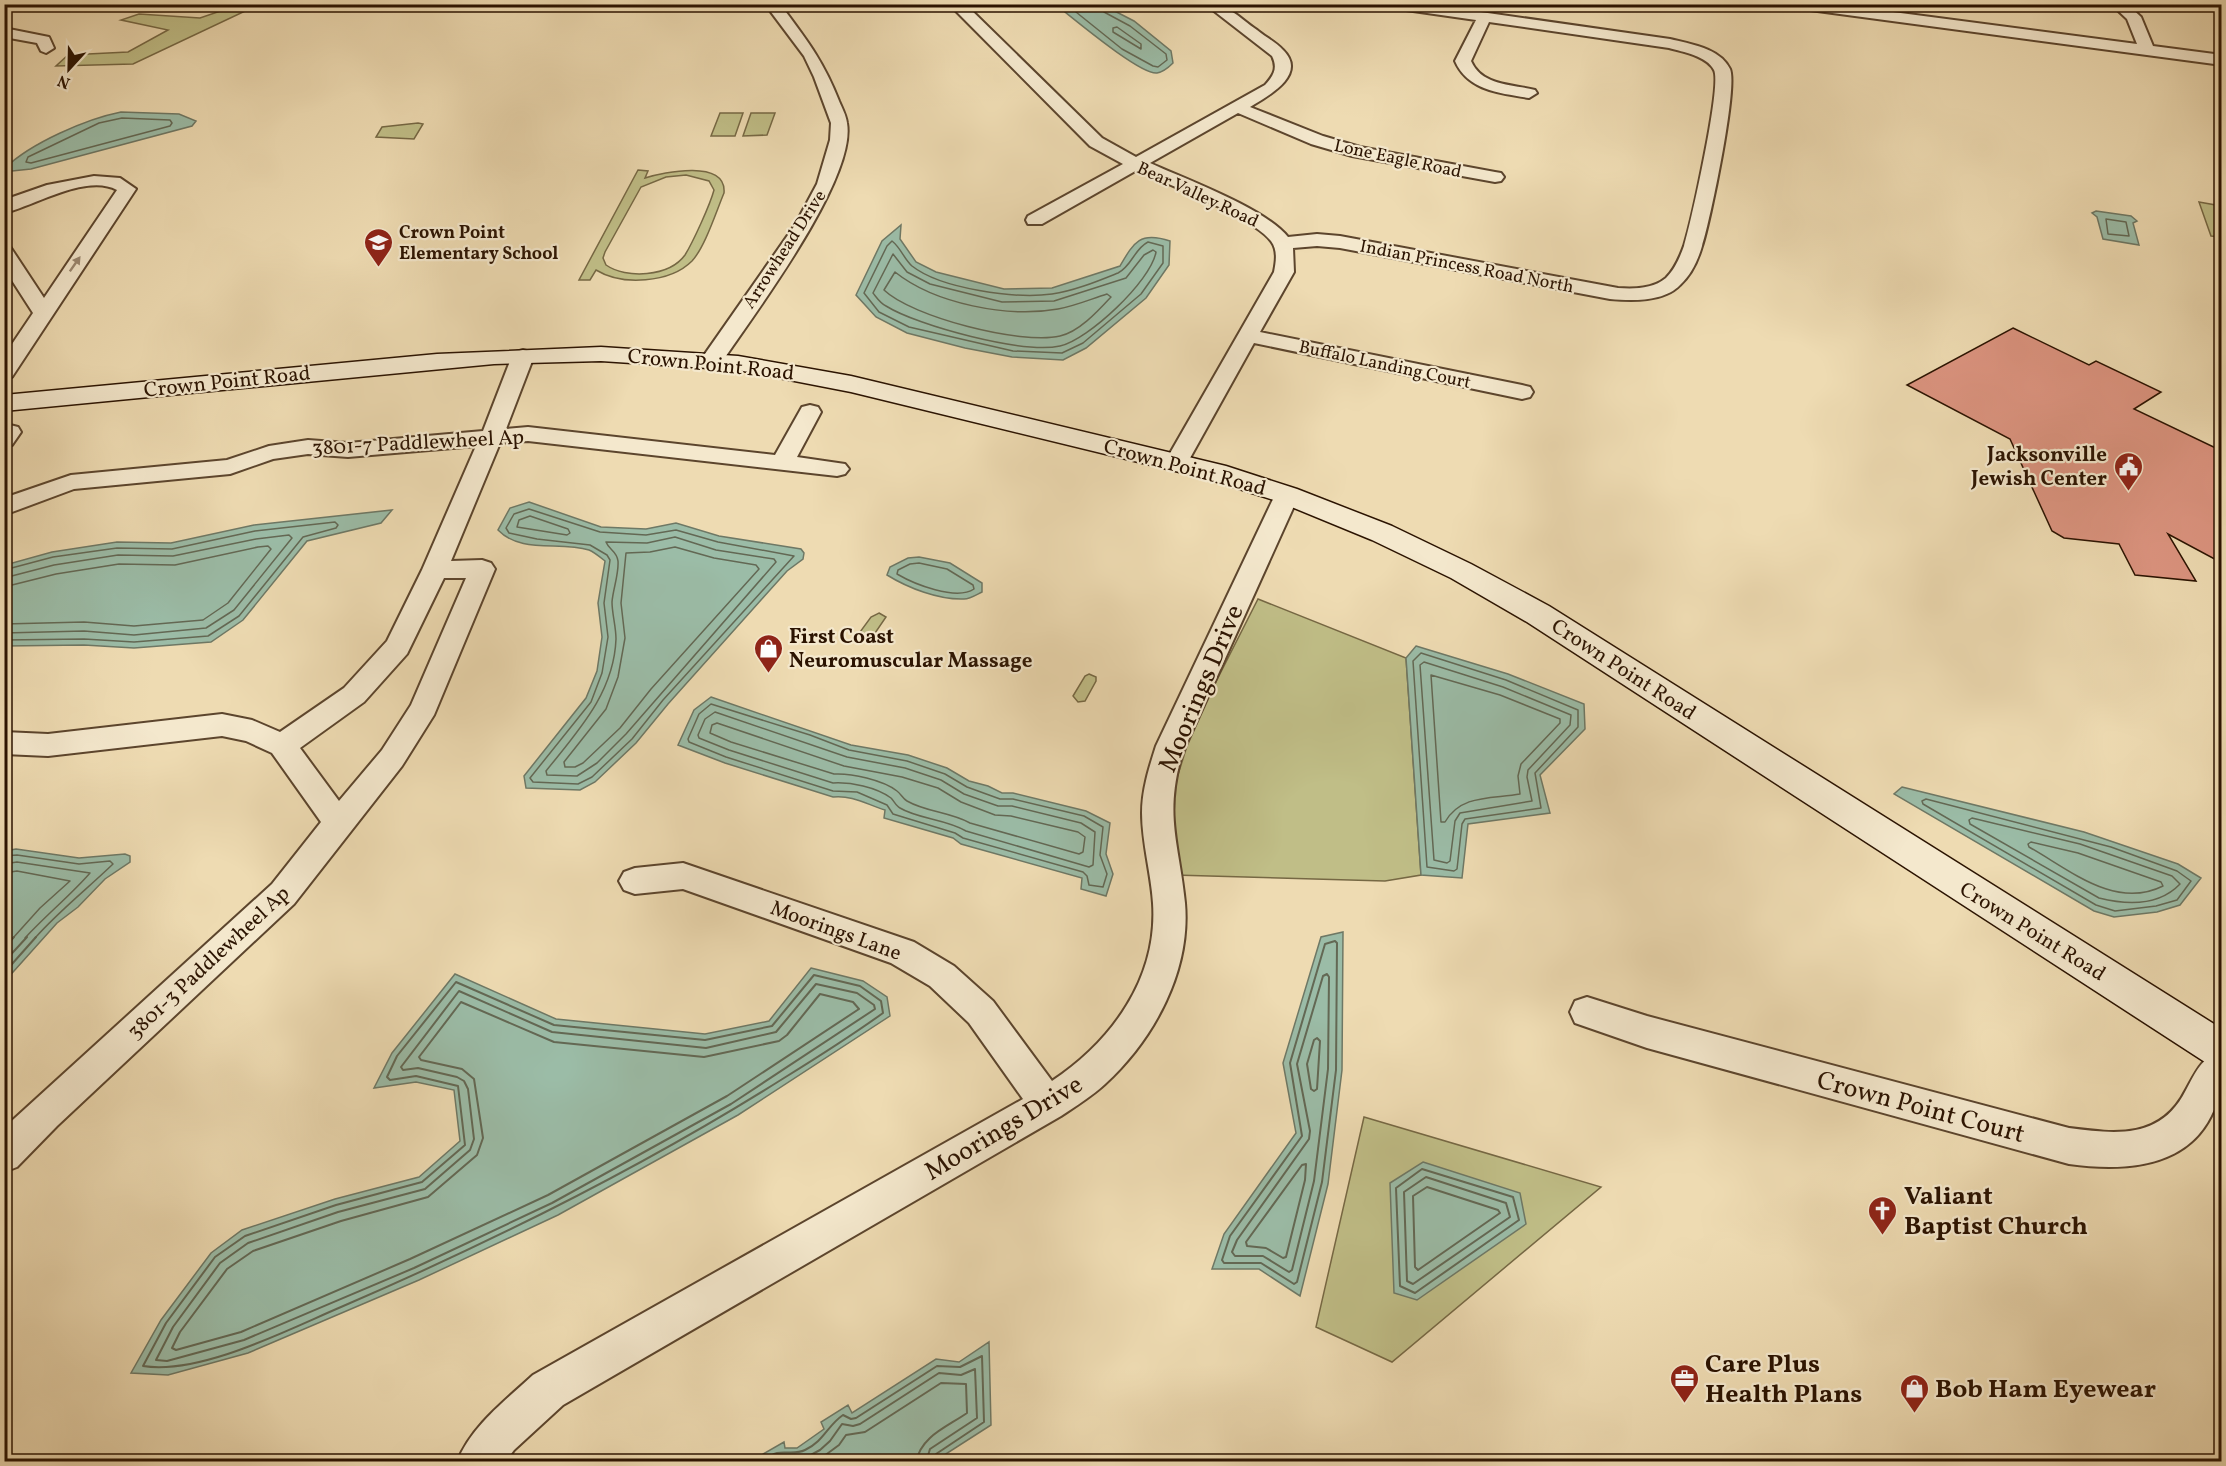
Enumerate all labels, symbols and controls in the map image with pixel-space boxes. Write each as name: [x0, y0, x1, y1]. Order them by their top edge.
north arrow: [39, 39, 99, 99]
text: N: [54, 69, 74, 93]
street label: Lone Eagle Road: [1332, 134, 1464, 185]
street label: Bear Valley Road: [1132, 156, 1262, 234]
street label: Arrowhead Drive: [737, 186, 833, 314]
place label: Crown Point Elementary School: [399, 221, 559, 267]
school or university icon: Crown Point Elementary School: [362, 226, 394, 268]
street label: Indian Princess Road North: [1358, 234, 1576, 301]
one-way arrow: [69, 256, 81, 272]
street label: Buffalo Landing Court: [1296, 335, 1473, 396]
street label: Crown Point Road: [626, 342, 796, 389]
street label: Crown Point Road: [142, 359, 312, 406]
street label: 3801-7 Paddlewheel Ap: [311, 423, 525, 464]
street label: Crown Point Road: [1100, 433, 1269, 504]
place label: Jacksonville Jewish Center: [1970, 441, 2107, 494]
public building icon: Jacksonville Jewish Center: [2112, 450, 2144, 492]
street label: Moorings Drive: [1150, 599, 1253, 778]
street label: Crown Point Road: [1545, 613, 1701, 728]
place label: First Coast Neuromuscular Massage: [789, 623, 1032, 676]
shop icon: First Coast Neuromuscular Massage: [752, 632, 784, 674]
street label: Crown Point Road: [1954, 876, 2111, 989]
street label: 3801-3 Paddlewheel Ap: [121, 880, 297, 1046]
street label: Moorings Lane: [766, 894, 905, 969]
street label: Crown Point Court: [1813, 1063, 2028, 1153]
street label: Moorings Drive: [918, 1067, 1090, 1190]
place label: Valiant Baptist Church: [1904, 1179, 2088, 1245]
church icon: Valiant Baptist Church: [1867, 1194, 1899, 1236]
place label: Care Plus Health Plans: [1705, 1347, 1862, 1413]
office icon: Care Plus Health Plans: [1668, 1362, 1700, 1404]
shop icon: Bob Ham Eyewear: [1898, 1372, 1930, 1414]
place label: Bob Ham Eyewear: [1935, 1372, 2156, 1408]

